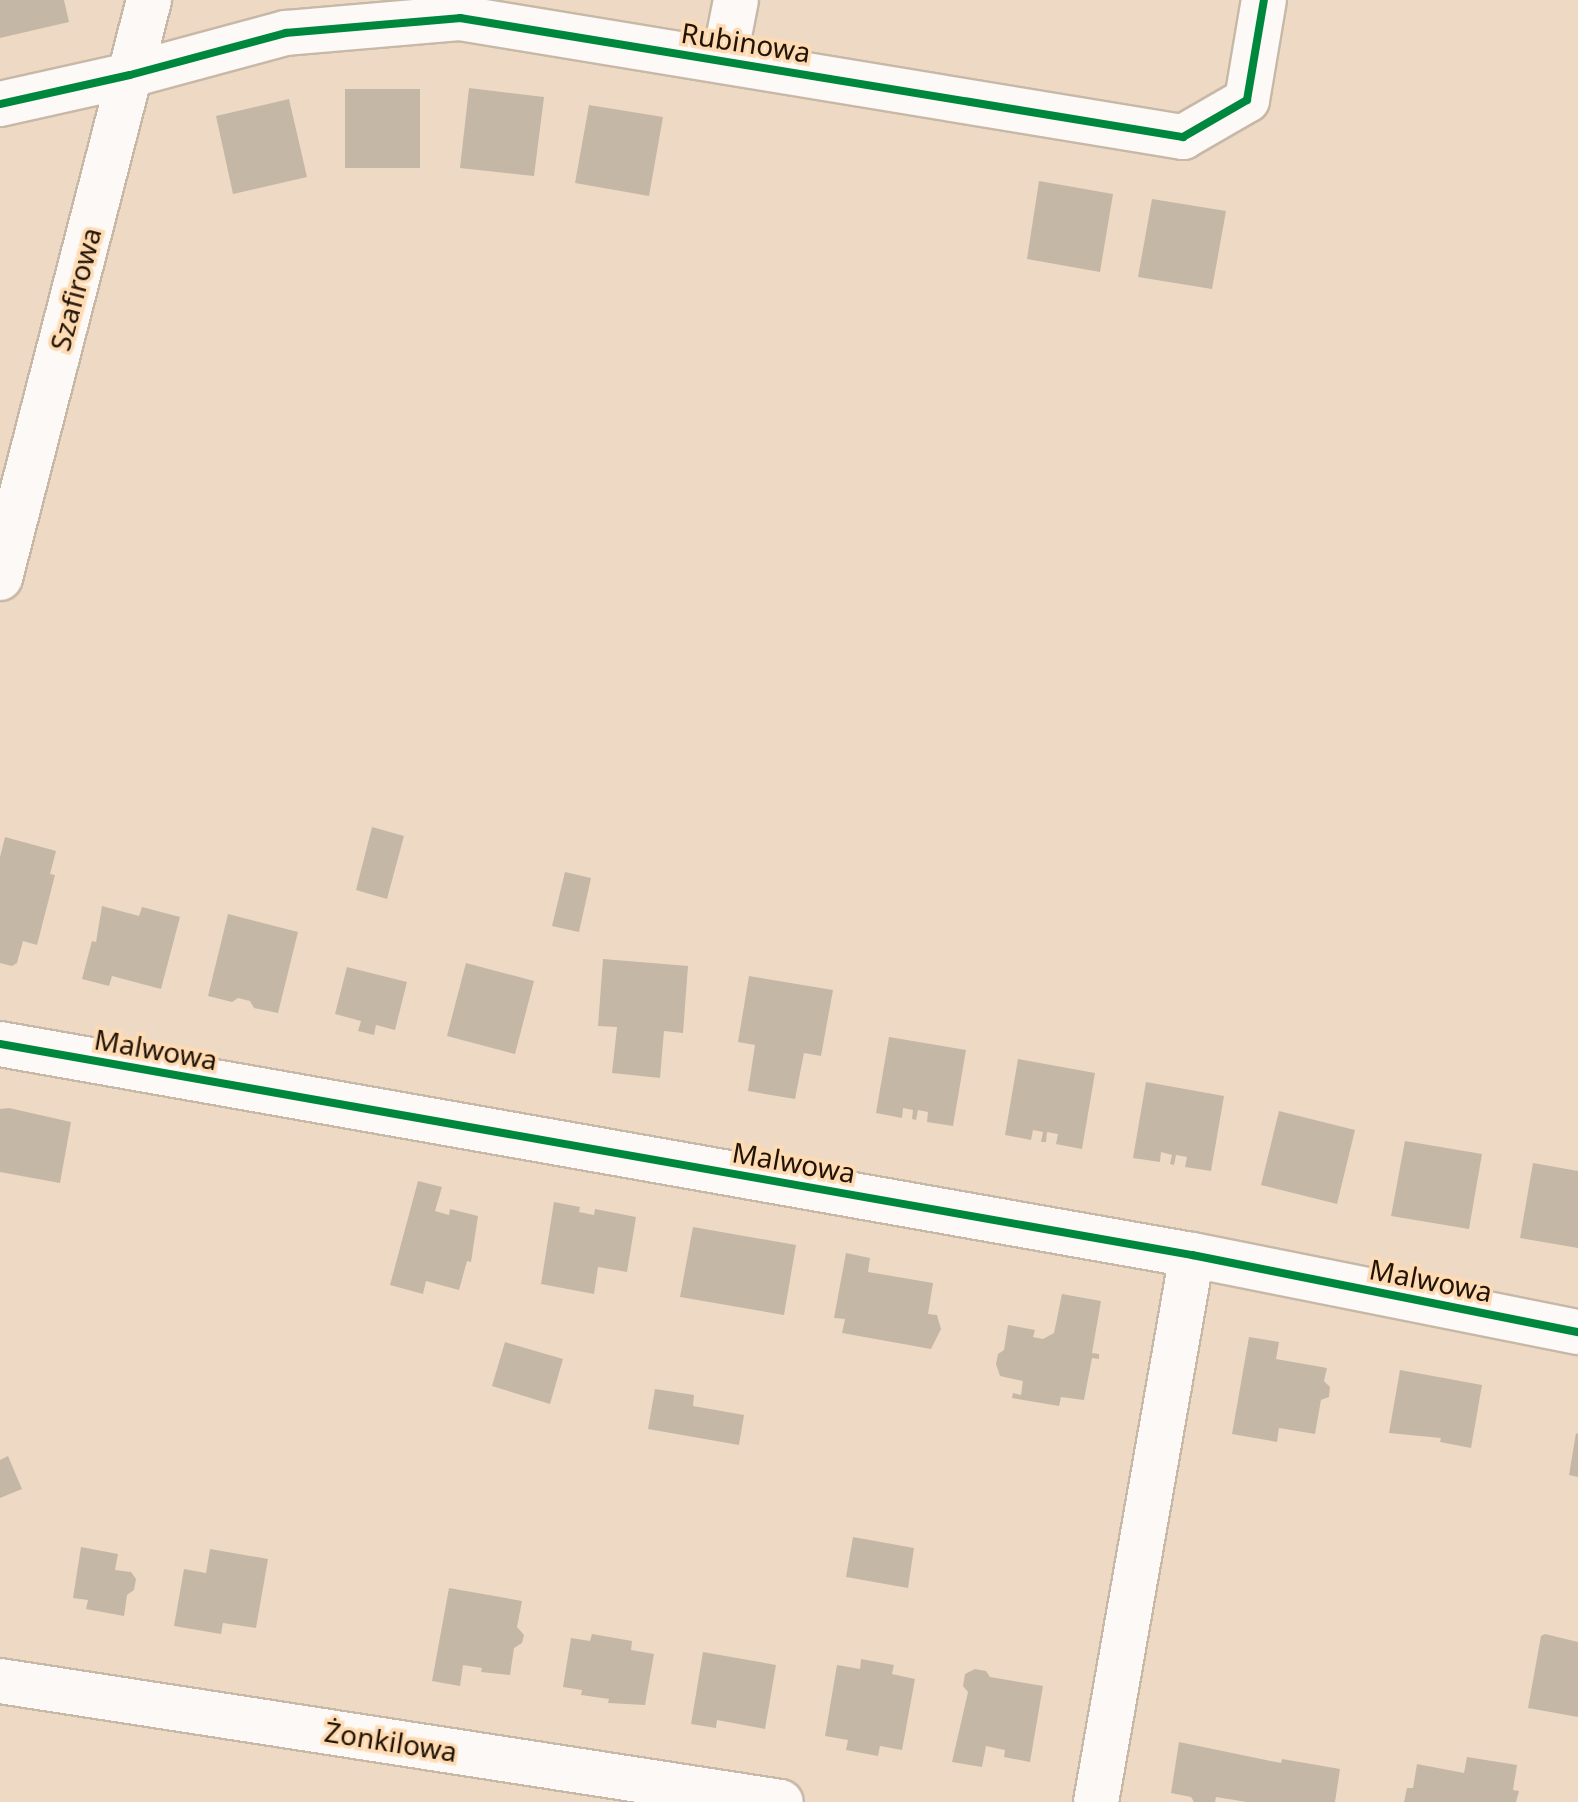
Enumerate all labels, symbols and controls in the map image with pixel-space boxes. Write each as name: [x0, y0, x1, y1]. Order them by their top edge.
street label: Rubinowa: [679, 15, 813, 69]
street label: Szafirowa: [42, 224, 108, 354]
street label: Malwowa: [92, 1022, 220, 1076]
street label: Malwowa: [730, 1135, 858, 1189]
street label: Malwowa: [1367, 1252, 1495, 1308]
street label: Żonkilowa: [322, 1714, 460, 1768]

